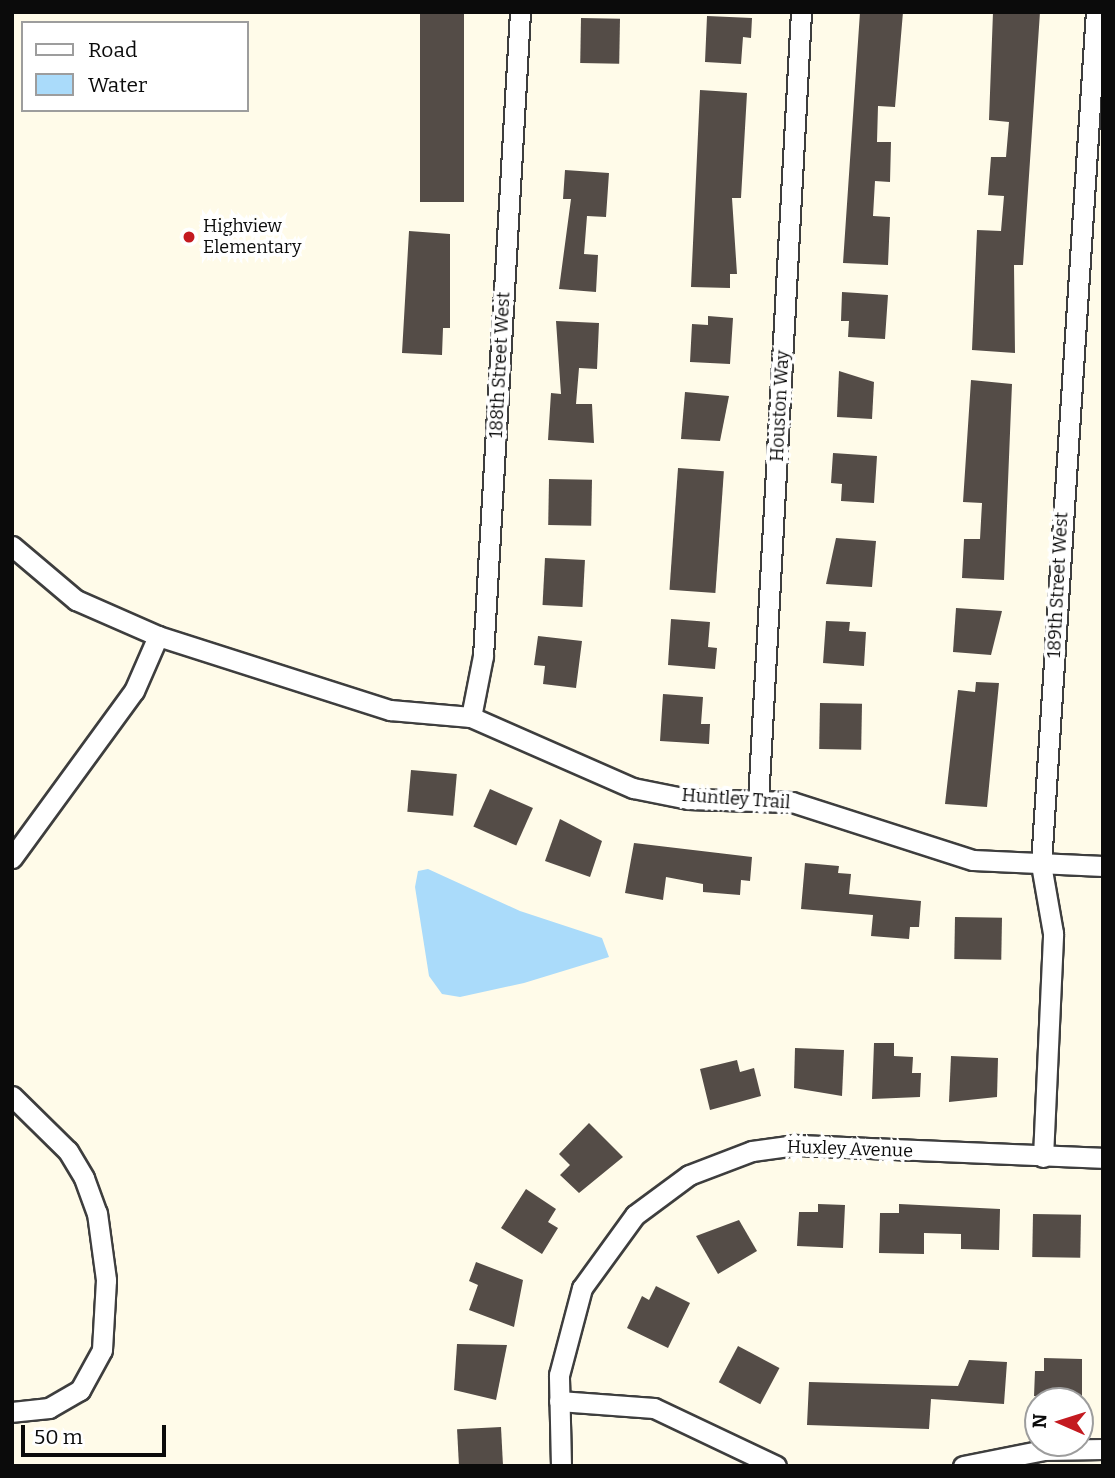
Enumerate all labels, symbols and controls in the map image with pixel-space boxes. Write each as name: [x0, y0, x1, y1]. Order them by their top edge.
legend: [21, 21, 248, 112]
text: Road: [88, 37, 137, 63]
text: Water: [88, 72, 147, 98]
place label: Highview Elementary: [203, 216, 302, 258]
marker: Highview Elementary: [181, 229, 197, 245]
street label: 188th Street West: [485, 291, 515, 439]
street label: Houston Way: [766, 350, 794, 462]
street label: 189th Street West: [1043, 511, 1073, 659]
street label: Huntley Trail: [681, 784, 791, 814]
street label: Huxley Avenue: [787, 1136, 913, 1162]
north arrow: [1024, 1387, 1094, 1457]
scale bar: [24, 1412, 170, 1456]
text: N: [1028, 1413, 1051, 1429]
text: 50 m: [34, 1424, 83, 1450]

